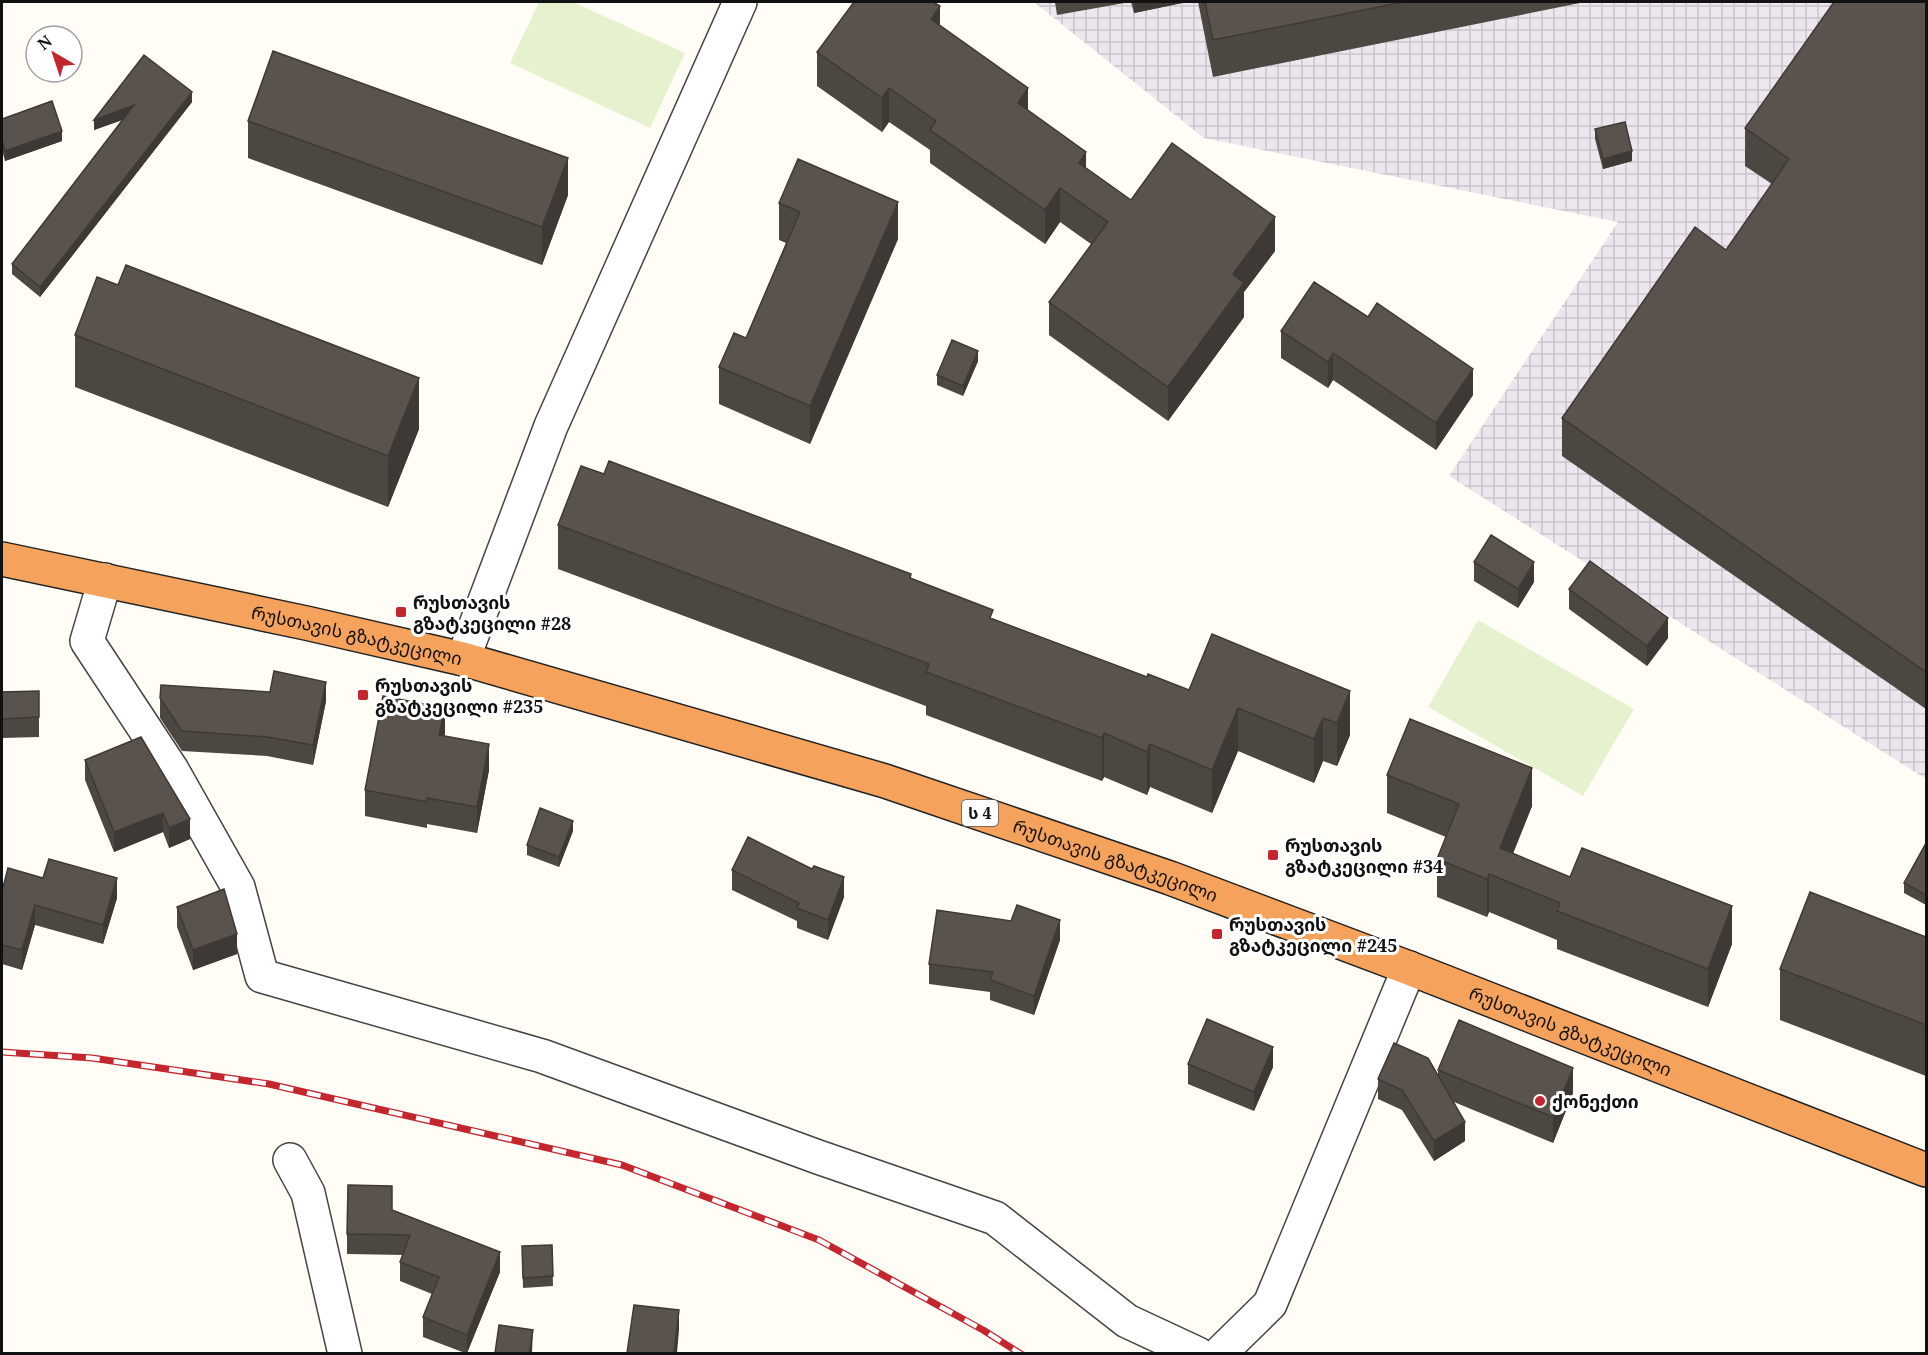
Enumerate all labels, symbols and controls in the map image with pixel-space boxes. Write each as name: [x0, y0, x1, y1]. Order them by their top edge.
north arrow: [24, 24, 84, 84]
text: N: [33, 30, 57, 55]
place label: რუსთავის გზატკეცილი #28: [413, 590, 571, 635]
street label: რუსთავის გზატკეცილი: [249, 600, 465, 670]
marker: რუსთავის გზატკეცილი #28: [394, 605, 408, 619]
place label: რუსთავის გზატკეცილი #235: [375, 673, 543, 718]
marker: რუსთავის გზატკეცილი #235: [356, 688, 370, 702]
road number: ს 4: [962, 800, 998, 826]
street label: რუსთავის გზატკეცილი: [1010, 814, 1222, 907]
place label: რუსთავის გზატკეცილი #34: [1285, 833, 1443, 878]
marker: რუსთავის გზატკეცილი #34: [1266, 848, 1280, 862]
place label: რუსთავის გზატკეცილი #245: [1229, 912, 1397, 957]
marker: რუსთავის გზატკეცილი #245: [1210, 927, 1224, 941]
street label: რუსთავის გზატკეცილი: [1466, 981, 1675, 1081]
place label: ქონექთი: [1552, 1089, 1639, 1113]
marker: ქონექთი: [1533, 1094, 1547, 1108]

